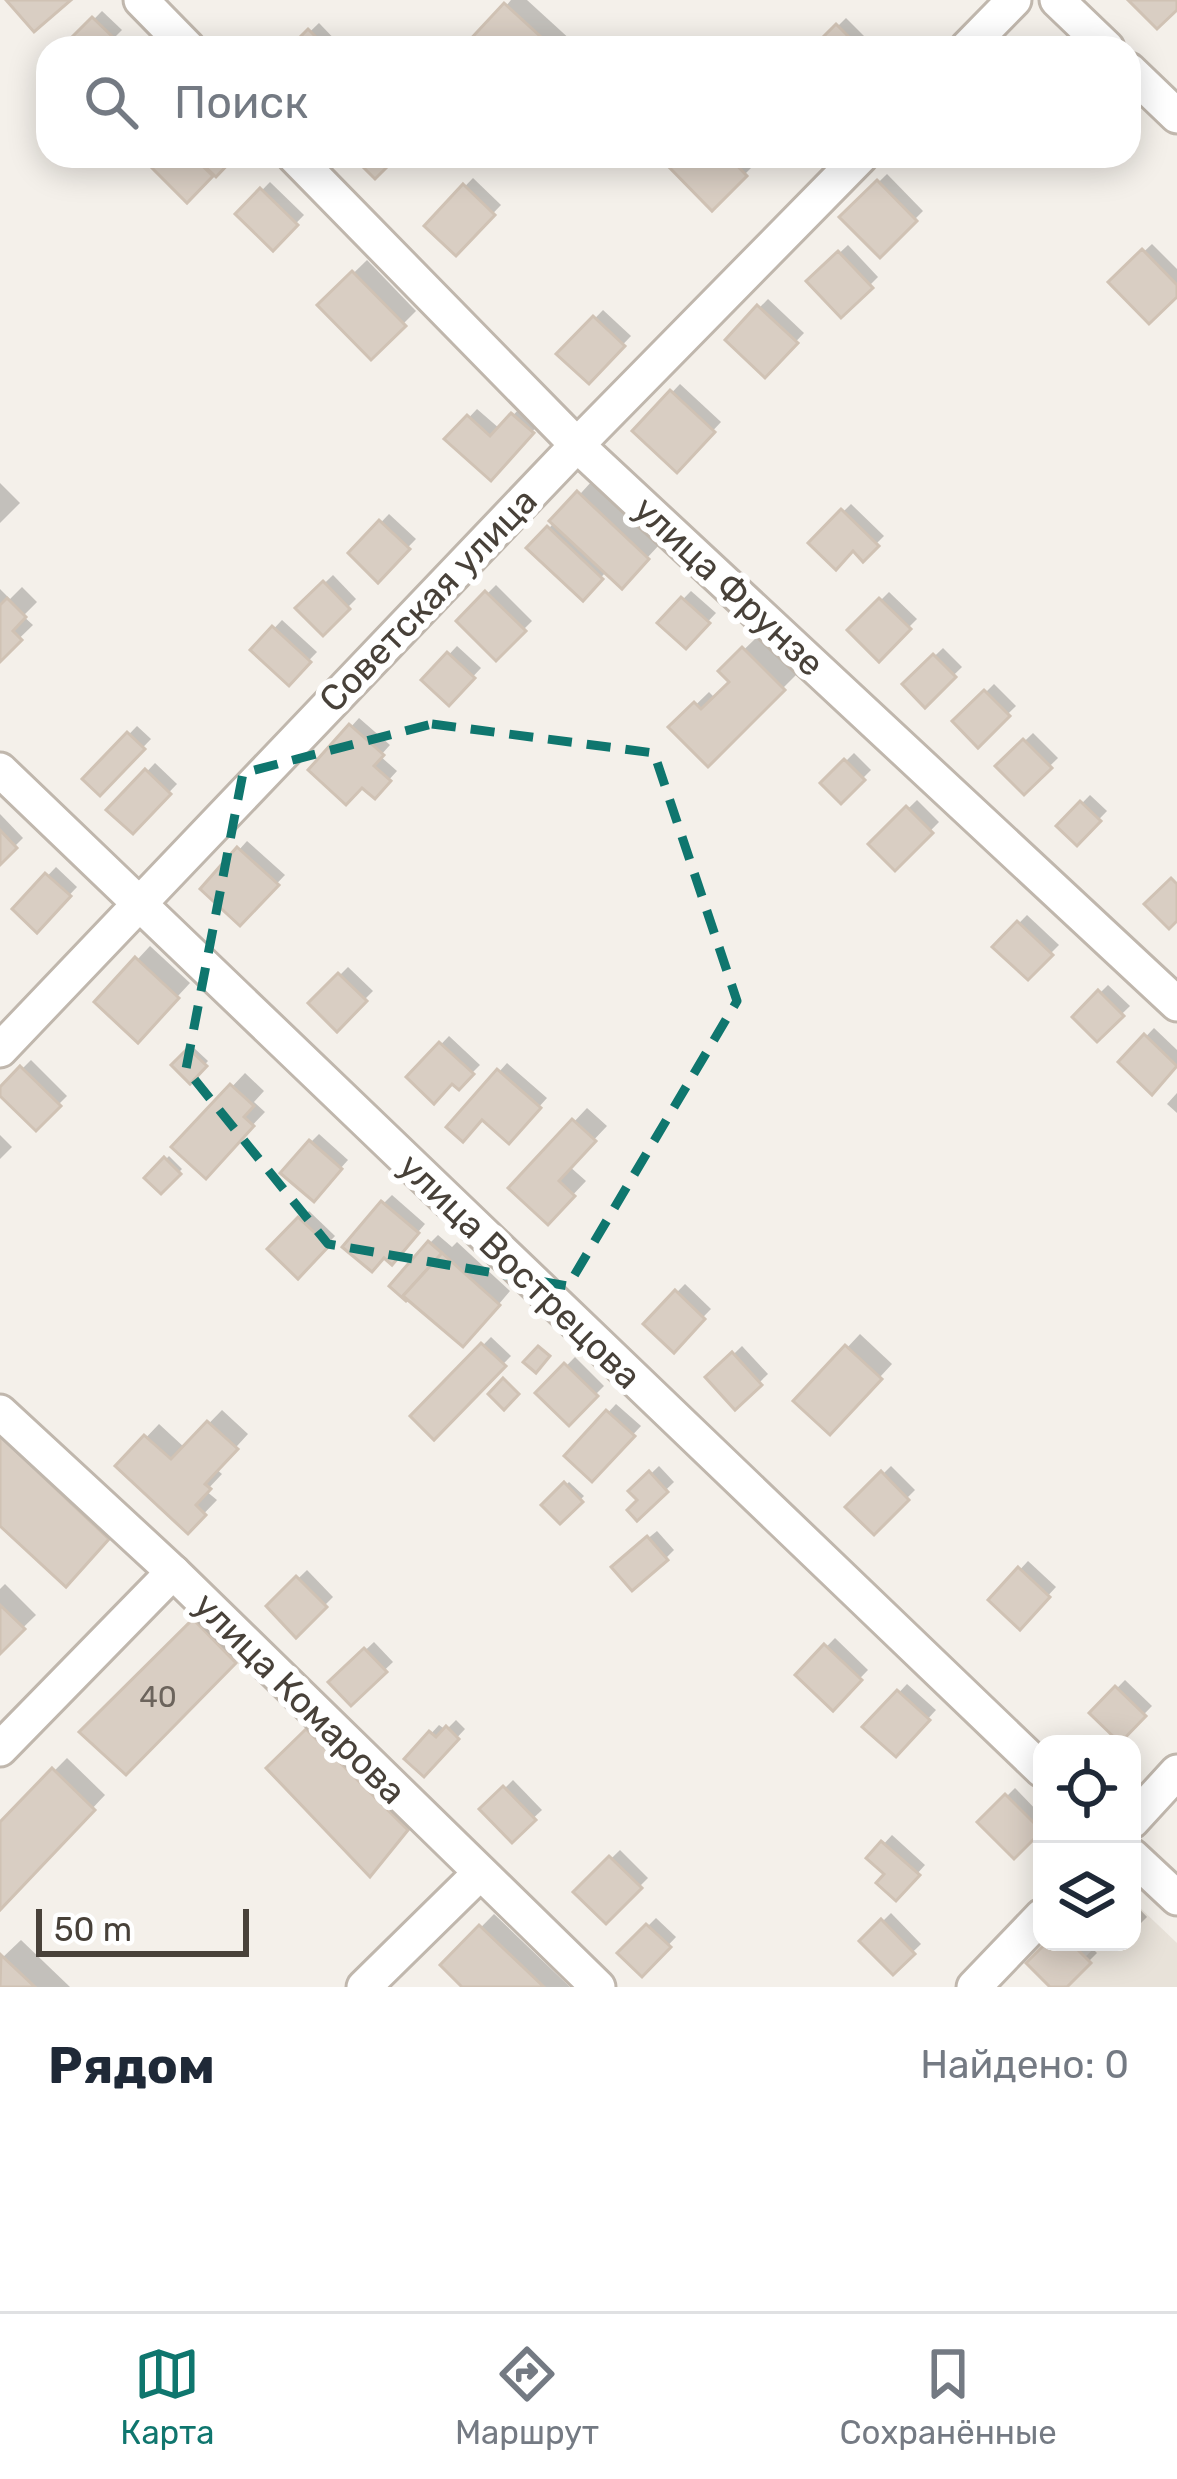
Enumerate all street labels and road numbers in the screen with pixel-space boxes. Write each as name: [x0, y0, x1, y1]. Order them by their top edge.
street label: Советская улица: [310, 479, 546, 721]
street label: улица Фрунзе: [625, 487, 833, 685]
street label: улица Вострецова: [390, 1144, 650, 1398]
street label: улица Комарова: [185, 1583, 415, 1813]

